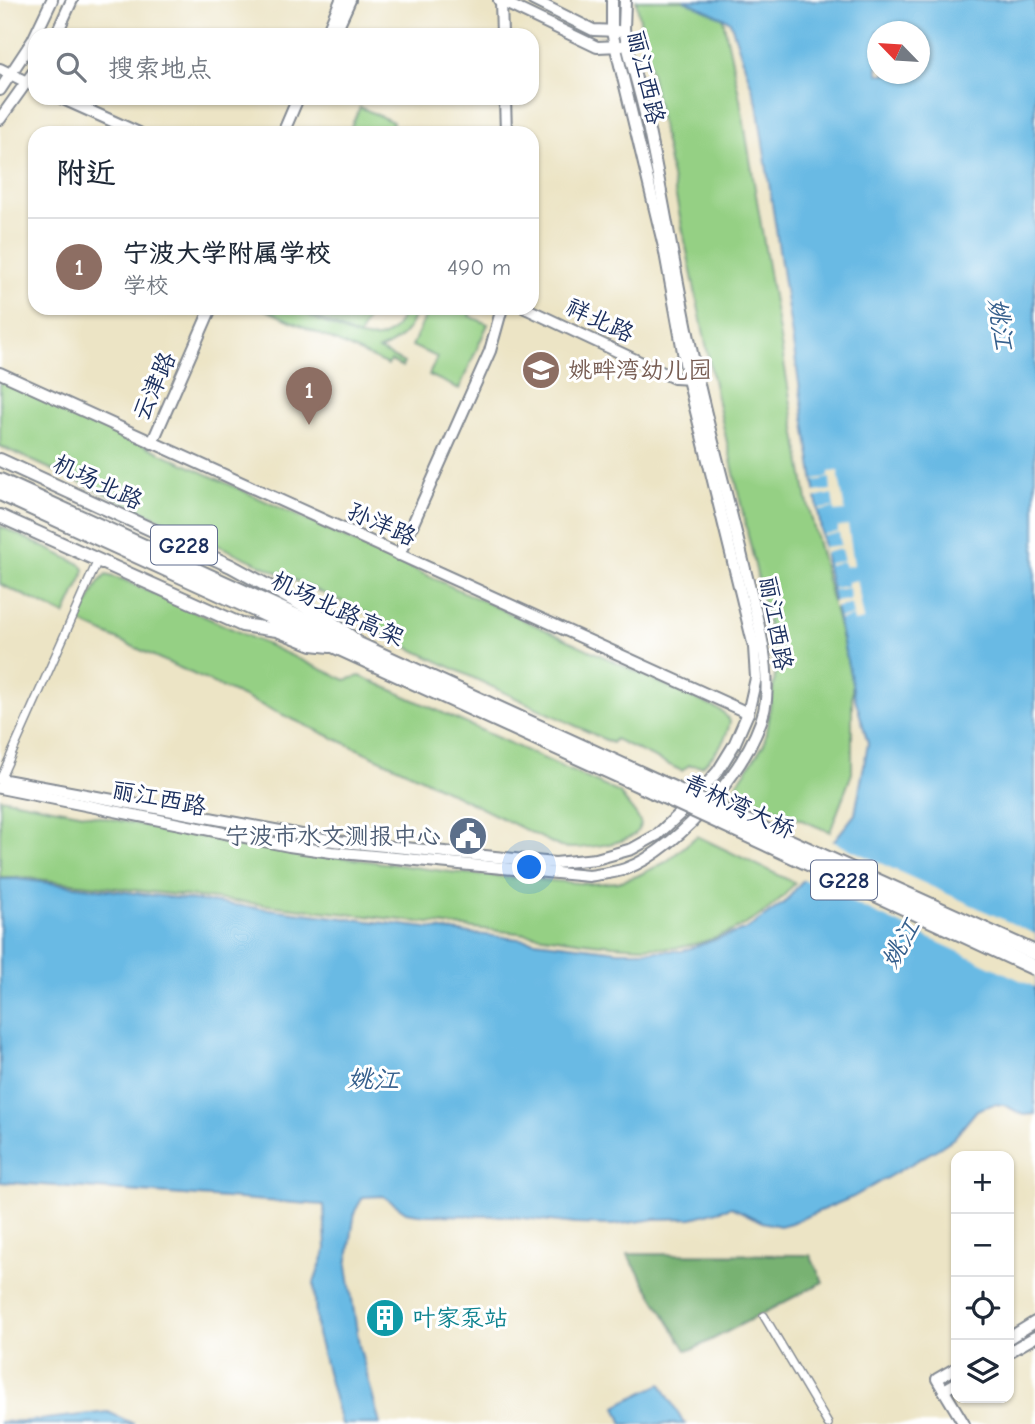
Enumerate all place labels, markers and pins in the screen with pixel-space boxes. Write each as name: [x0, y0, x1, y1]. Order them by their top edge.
school or university icon: 姚畔湾幼儿园: [520, 349, 562, 391]
place label: 姚畔湾幼儿园: [568, 356, 712, 384]
pin: 1: [286, 367, 332, 425]
public building icon: 宁波市水文测报中心: [447, 815, 489, 857]
place label: 宁波市水文测报中心: [225, 822, 441, 850]
building icon: 叶家泵站: [364, 1297, 406, 1339]
place label: 叶家泵站: [412, 1304, 508, 1332]

